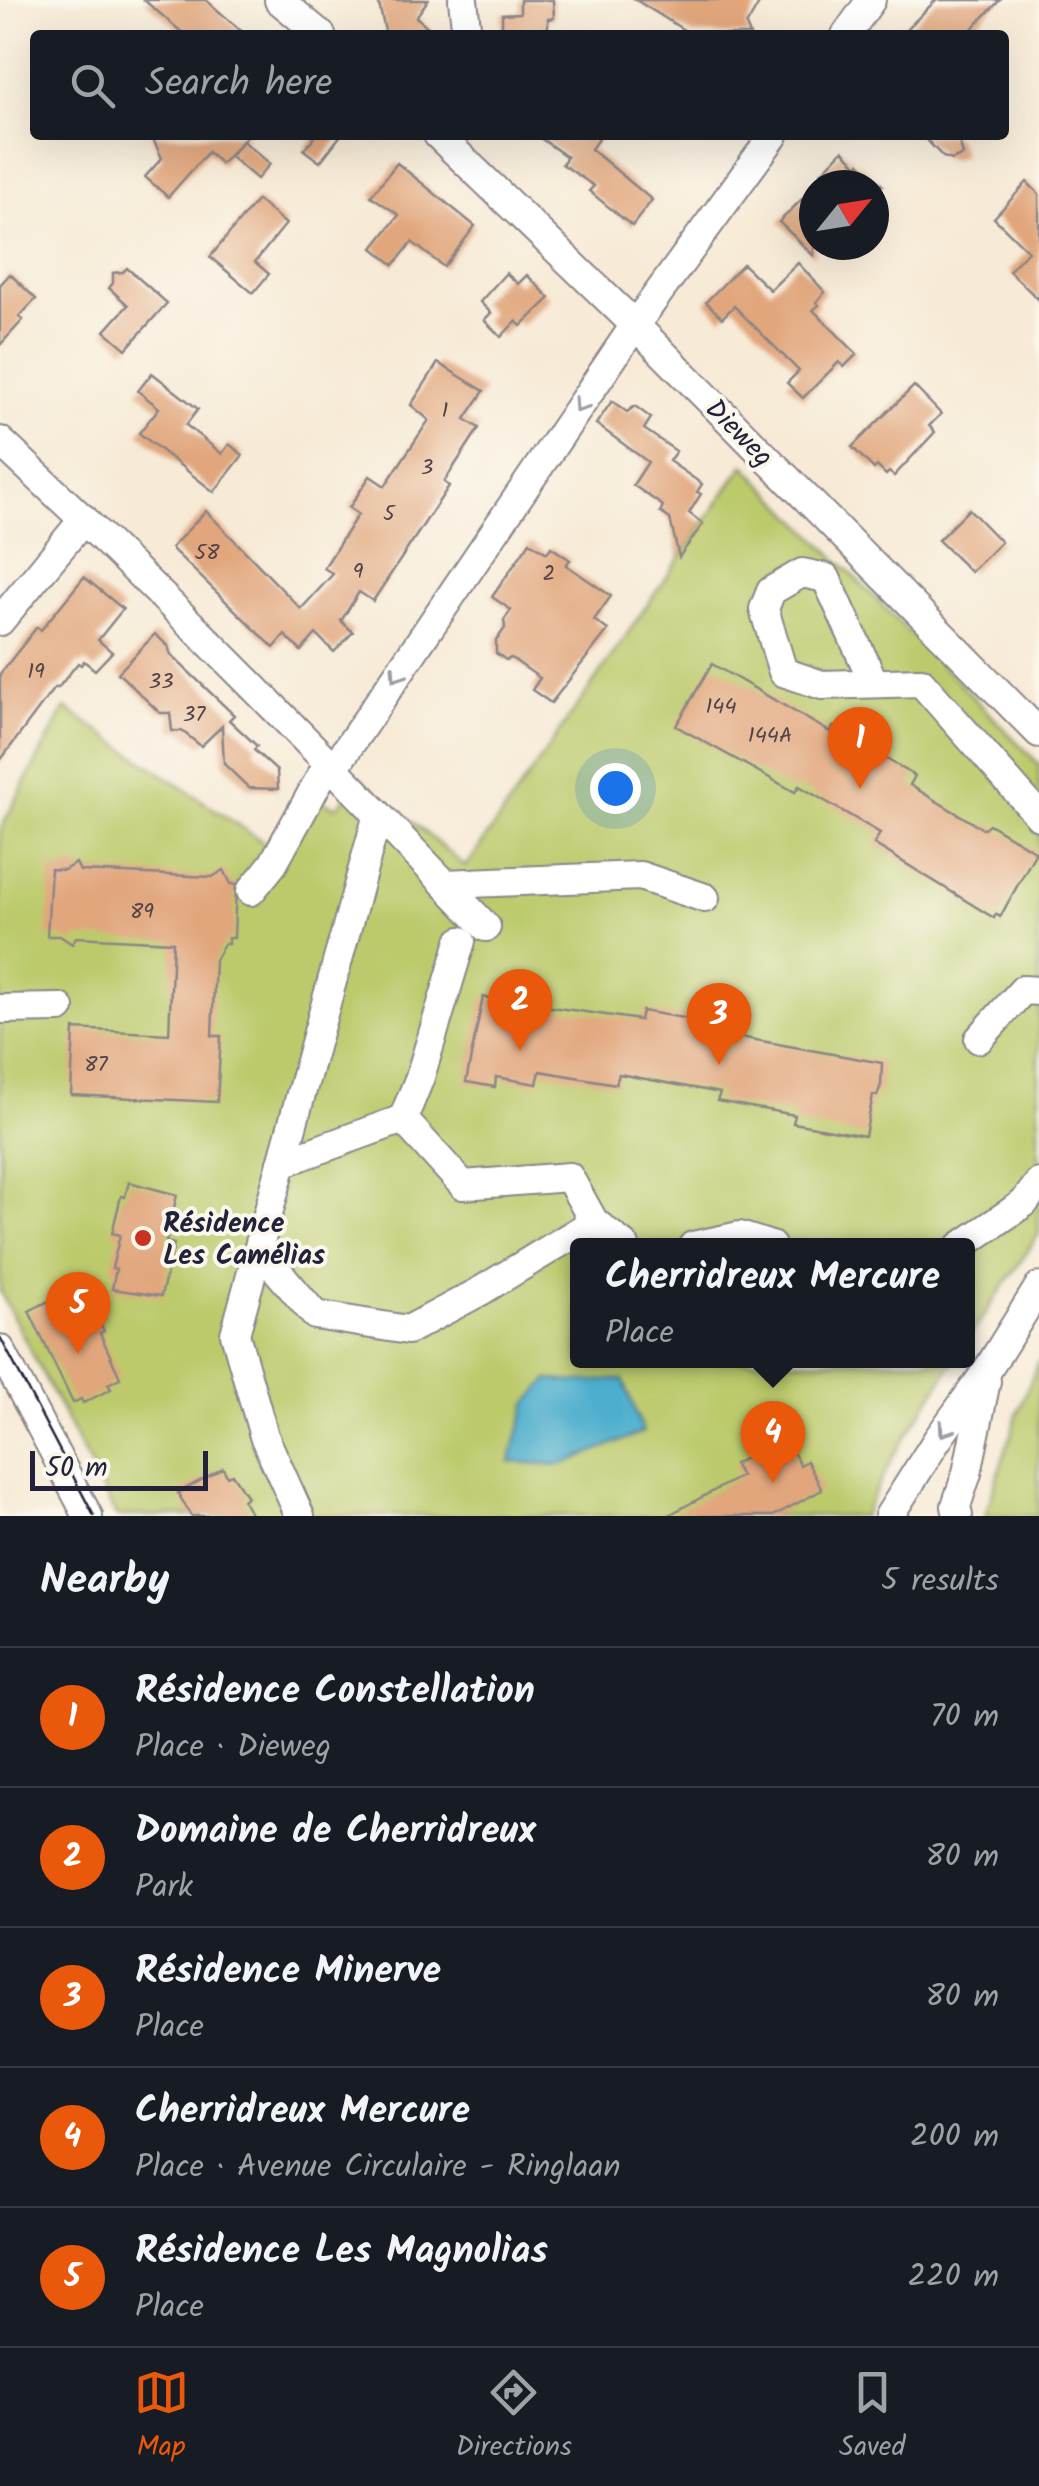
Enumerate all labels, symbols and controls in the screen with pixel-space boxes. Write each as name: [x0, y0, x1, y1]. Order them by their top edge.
search box: [30, 30, 1009, 140]
text: Search here: [145, 55, 332, 115]
icon: search: [65, 58, 120, 113]
north arrow: [799, 170, 889, 260]
street label: Dieweg: [693, 389, 783, 479]
house number: 1: [442, 394, 448, 429]
one-way arrow: [574, 394, 592, 413]
house number: 3: [421, 451, 433, 486]
house number: 5: [383, 497, 396, 532]
house number: 58: [194, 536, 220, 571]
house number: 9: [353, 555, 364, 590]
house number: 2: [543, 557, 555, 592]
house number: 19: [27, 655, 45, 690]
one-way arrow: [391, 664, 410, 682]
house number: 33: [148, 665, 174, 700]
house number: 144: [705, 690, 737, 725]
house number: 37: [183, 698, 206, 733]
pin: 1: [828, 706, 892, 789]
house number: 144A: [748, 719, 792, 754]
your location: [590, 763, 641, 814]
house number: 89: [130, 895, 154, 930]
pin: 2: [488, 968, 552, 1051]
pin: 3: [686, 982, 752, 1065]
house number: 87: [84, 1048, 109, 1083]
place label: Résidence Les Camélias: [163, 1202, 325, 1279]
marker: Résidence Les Camélias: [132, 1227, 154, 1249]
popup: [570, 1238, 975, 1368]
text: Cherridreux Mercure: [605, 1248, 940, 1308]
pin: 5: [46, 1272, 110, 1354]
text: Place: [605, 1308, 674, 1359]
pin: 4: [740, 1400, 806, 1483]
one-way arrow: [939, 1419, 957, 1437]
scale bar: [30, 1446, 208, 1490]
text: 50 m: [45, 1446, 108, 1491]
text: Nearby: [40, 1548, 169, 1615]
text: 5 results: [881, 1556, 999, 1607]
text: Résidence Constellation: [135, 1662, 535, 1722]
text: 1: [68, 1692, 77, 1743]
text: 70 m: [930, 1692, 999, 1743]
text: Place · Dieweg: [135, 1722, 331, 1773]
text: Domaine de Cherridreux: [135, 1802, 536, 1862]
text: 2: [63, 1832, 82, 1883]
text: 80 m: [925, 1832, 999, 1883]
text: Park: [135, 1862, 193, 1913]
text: Résidence Minerve: [135, 1942, 441, 2002]
text: 3: [64, 1972, 81, 2023]
text: 80 m: [925, 1972, 999, 2023]
text: Place: [135, 2002, 204, 2053]
text: Cherridreux Mercure: [135, 2082, 470, 2142]
text: 4: [64, 2112, 81, 2163]
text: 200 m: [910, 2112, 999, 2163]
text: Place · Avenue Circulaire - Ringlaan: [135, 2142, 620, 2193]
text: Résidence Les Magnolias: [135, 2222, 548, 2282]
text: 5: [64, 2252, 81, 2303]
text: 220 m: [908, 2252, 999, 2303]
text: Place: [135, 2282, 204, 2333]
tab: Map: [134, 2365, 189, 2470]
tab: Directions: [456, 2365, 572, 2470]
tab: Saved: [839, 2365, 905, 2470]

